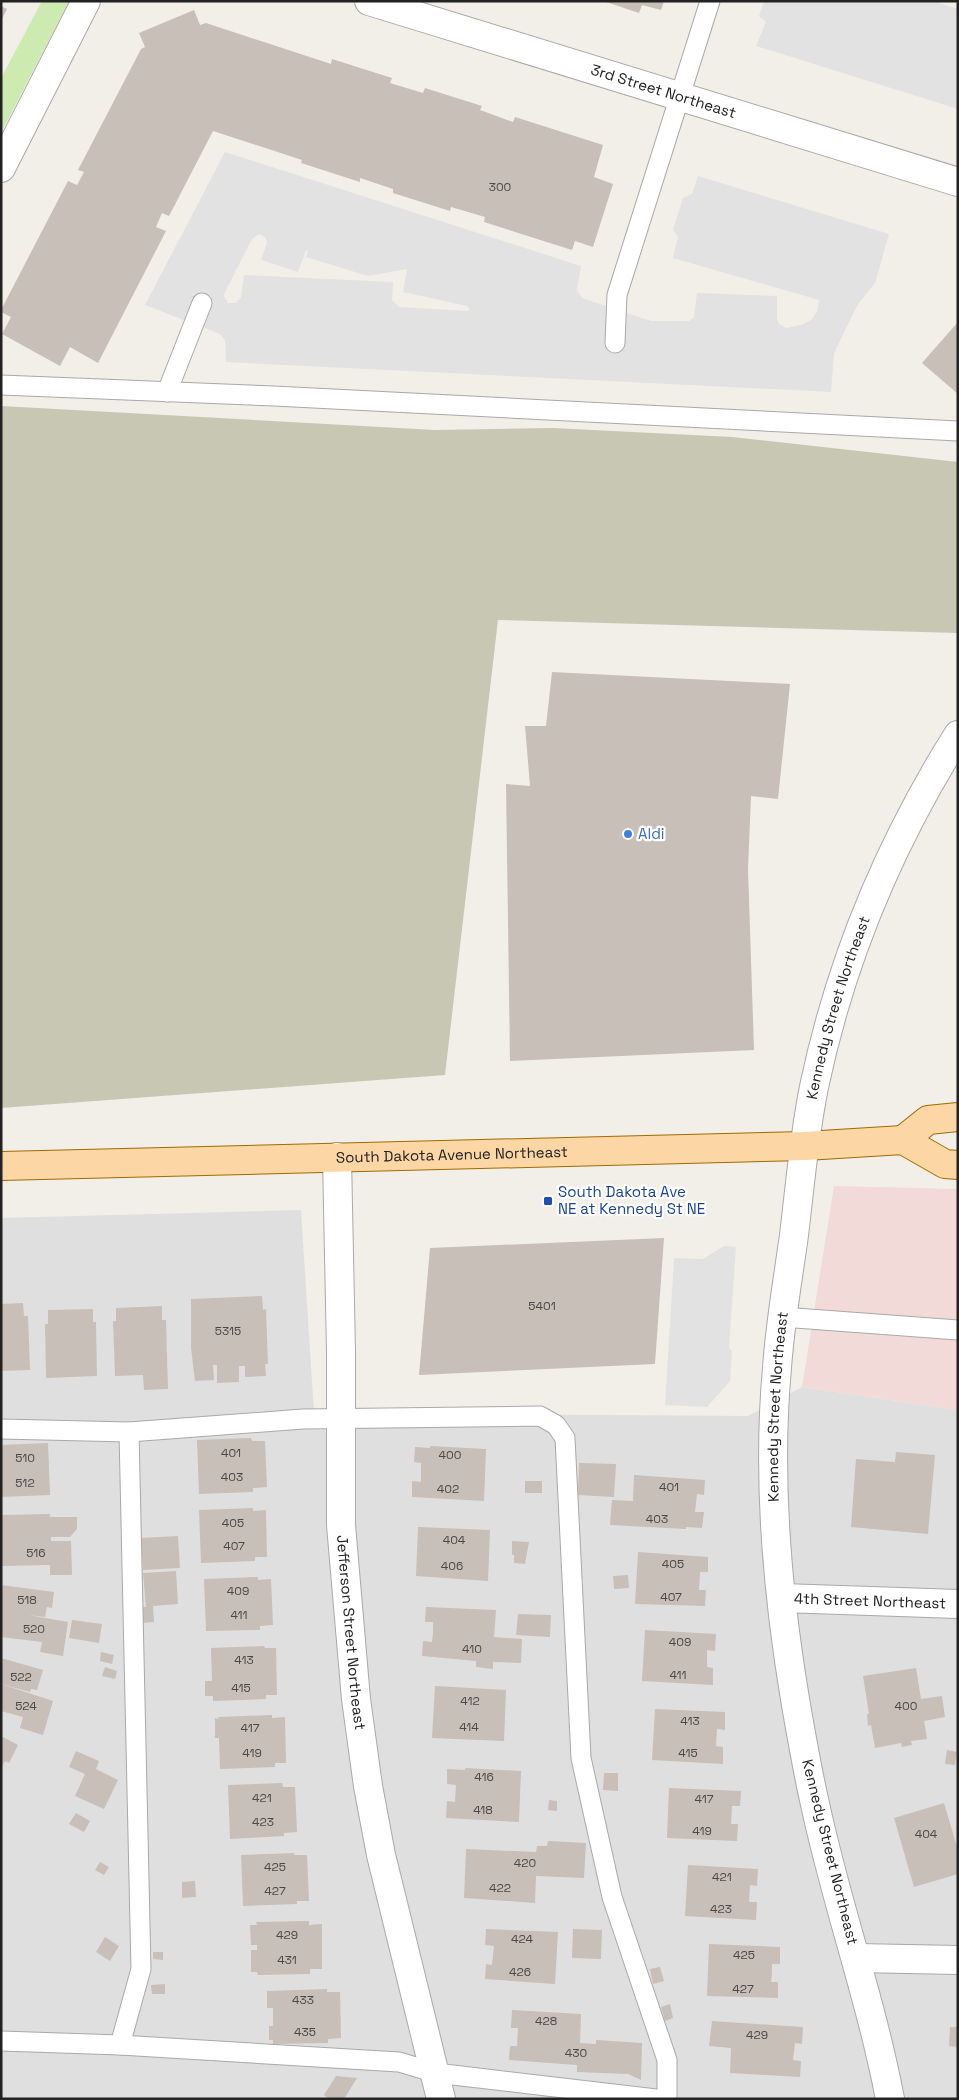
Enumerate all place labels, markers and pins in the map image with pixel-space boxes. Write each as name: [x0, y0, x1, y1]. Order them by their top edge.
place label: Aldi: [638, 824, 664, 843]
marker: Aldi: [622, 828, 634, 840]
place label: South Dakota Ave NE at Kennedy St NE: [558, 1182, 705, 1218]
marker: South Dakota Ave NE at Kennedy St NE: [542, 1195, 554, 1207]

